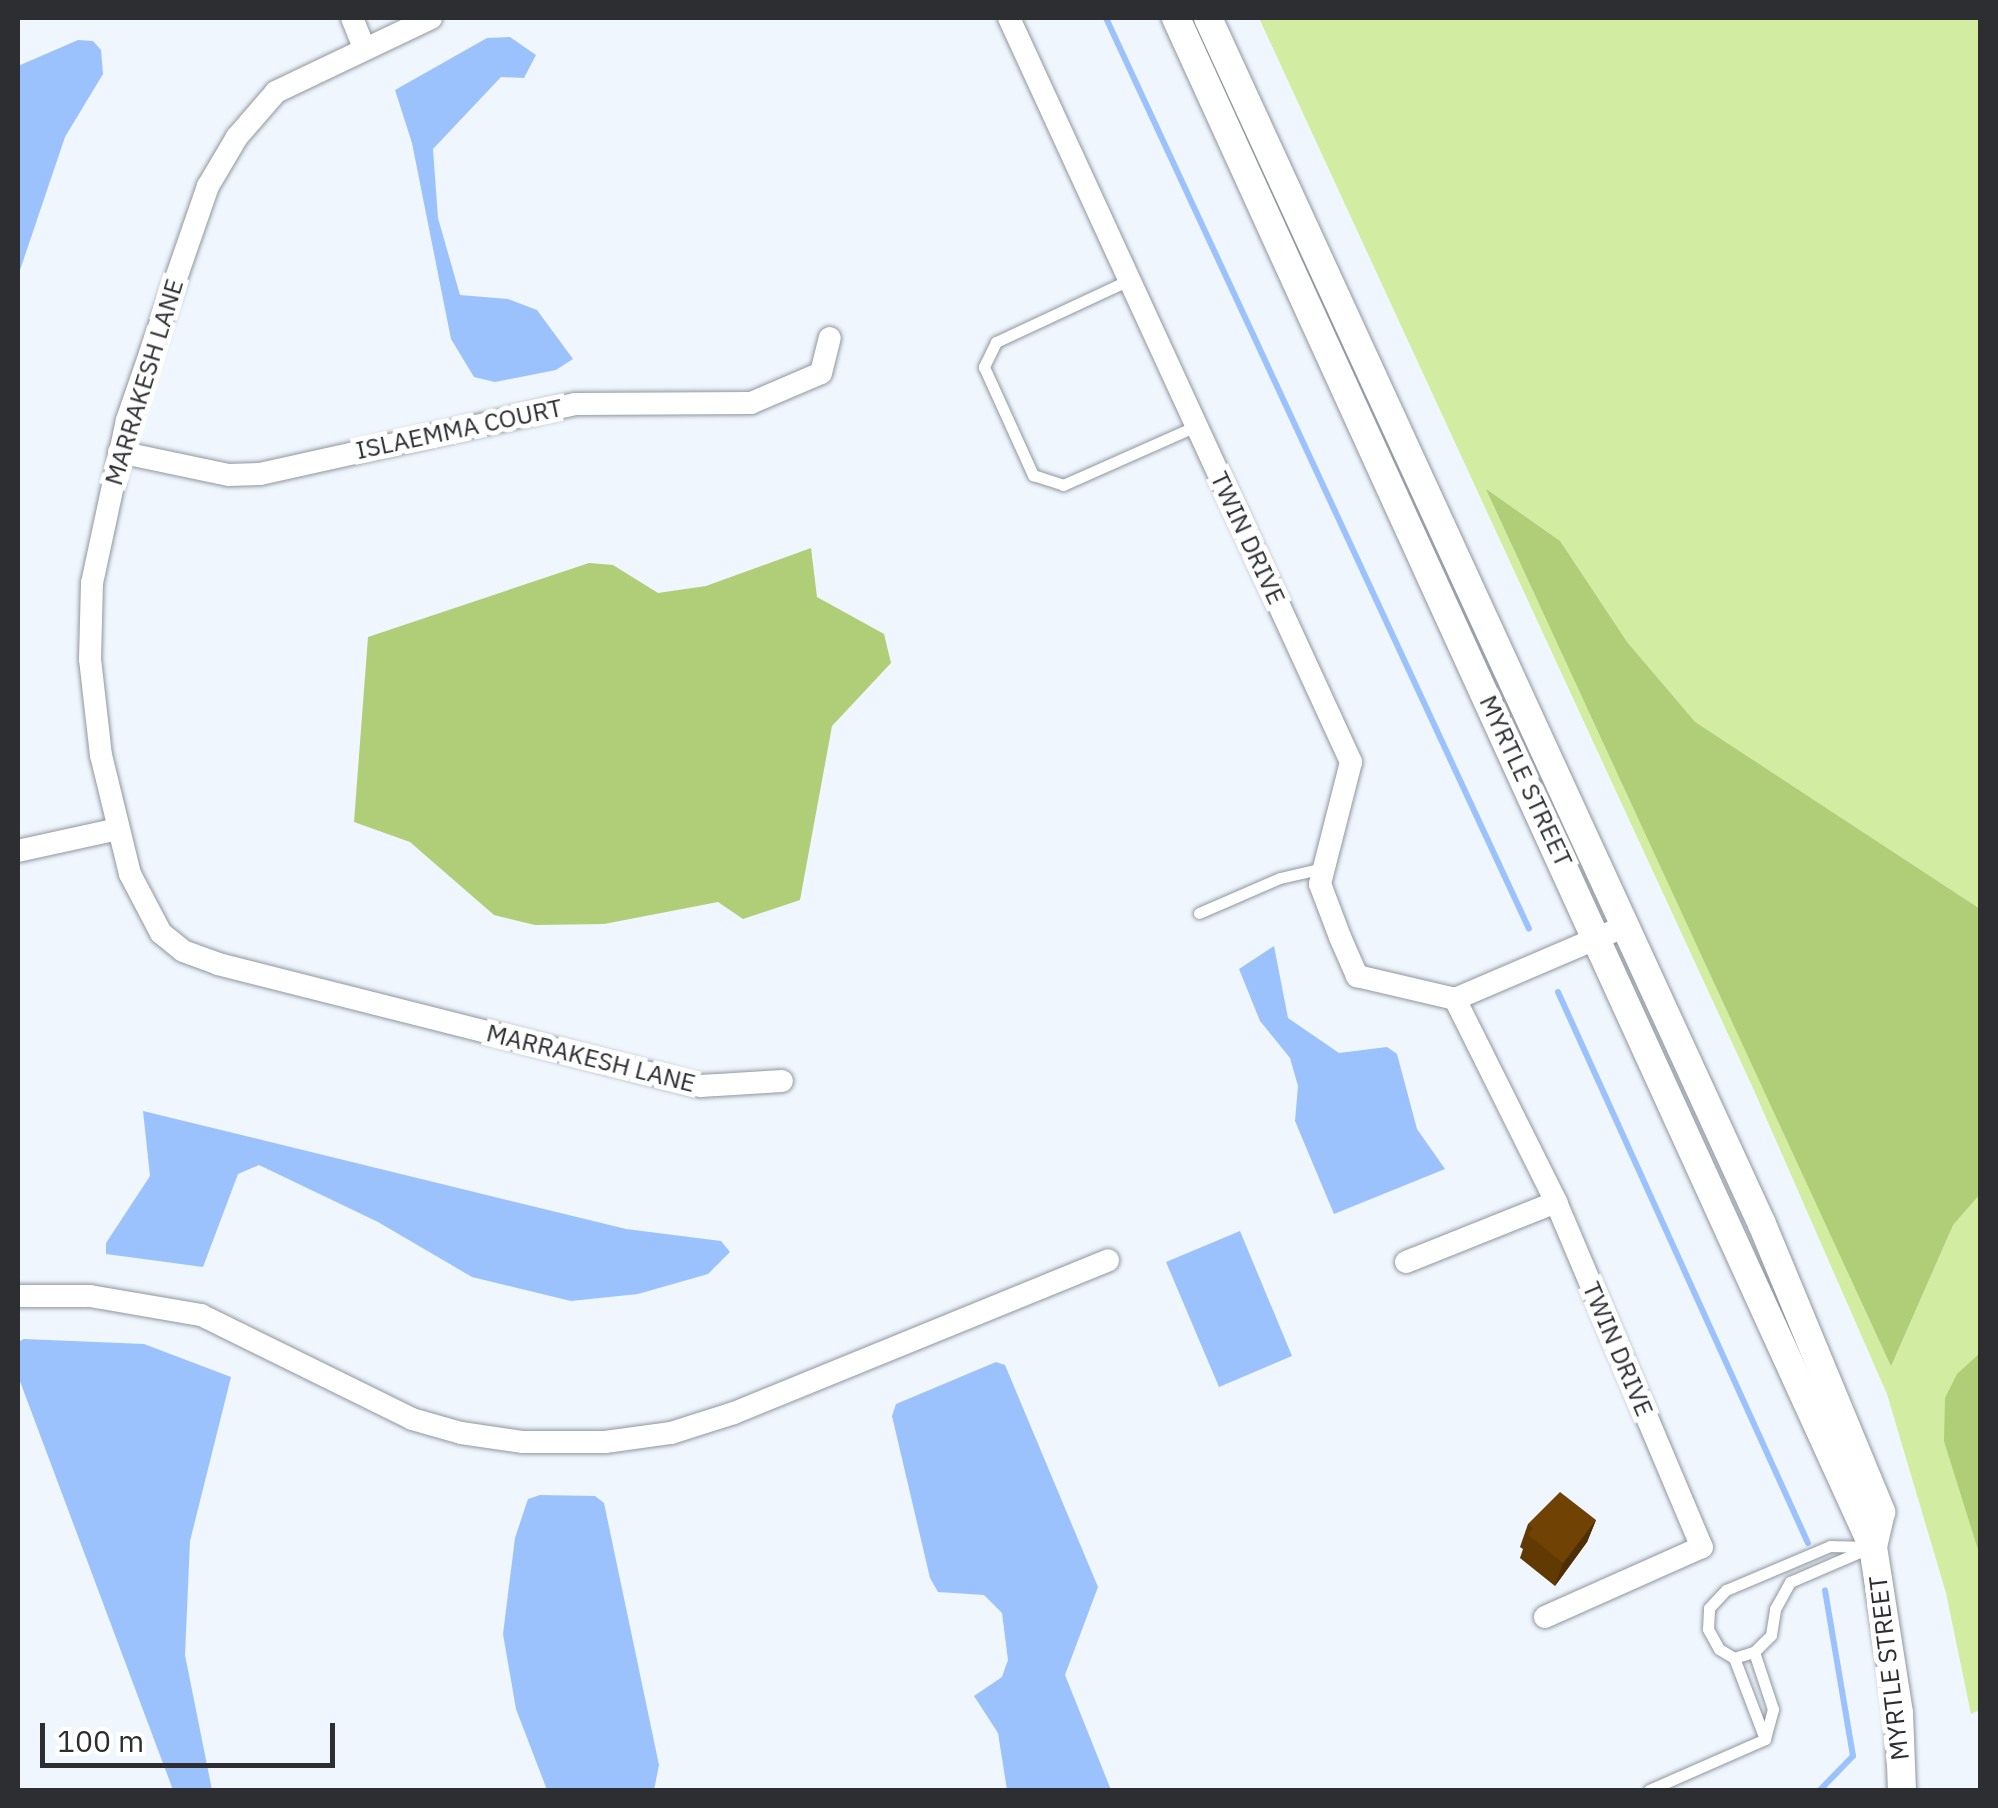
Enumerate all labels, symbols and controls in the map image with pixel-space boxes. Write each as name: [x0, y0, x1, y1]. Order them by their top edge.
street label: MARRAKESH LANE: [98, 275, 190, 489]
street label: ISLAEMMA COURT: [353, 392, 565, 466]
street label: TWIN DRIVE: [1204, 467, 1292, 609]
street label: MYRTLE STREET: [1473, 690, 1579, 872]
street label: MARRAKESH LANE: [483, 1018, 699, 1098]
street label: TWIN DRIVE: [1576, 1277, 1660, 1421]
street label: MYRTLE STREET: [1863, 1574, 1915, 1762]
scale bar: [45, 1703, 340, 1765]
text: 100 m: [57, 1721, 144, 1760]

